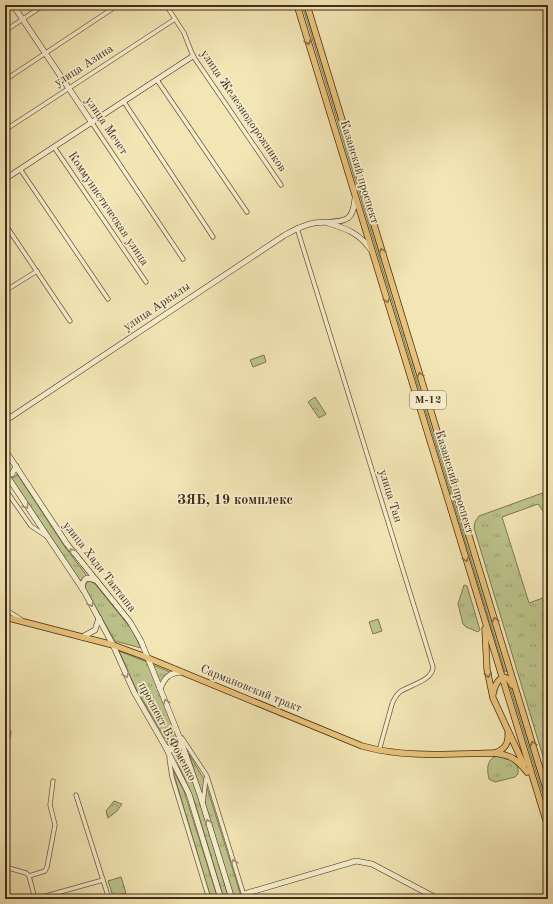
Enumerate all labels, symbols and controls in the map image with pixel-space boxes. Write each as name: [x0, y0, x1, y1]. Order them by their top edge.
one-way arrow: [303, 39, 312, 46]
street label: улица Азина: [52, 43, 116, 89]
street label: улица Железнодорожников: [198, 48, 288, 174]
street label: улица Мечет: [82, 95, 130, 157]
street label: Казанский проспект: [338, 119, 381, 226]
street label: Коммунистическая улица: [65, 150, 151, 268]
one-way arrow: [378, 248, 387, 255]
street label: улица Аркылы: [122, 280, 192, 334]
one-way arrow: [382, 297, 391, 304]
one-way arrow: [416, 372, 425, 379]
road number: М-12: [410, 391, 446, 409]
street label: Казанский проспект: [433, 429, 476, 536]
street label: улица Тан: [376, 468, 404, 524]
district label: ЗЯБ, 19 комплекс: [177, 493, 293, 507]
one-way arrow: [22, 502, 29, 509]
street label: улица Хади Такташа: [60, 519, 138, 615]
one-way arrow: [70, 548, 77, 555]
one-way arrow: [461, 555, 470, 562]
one-way arrow: [87, 600, 94, 608]
one-way arrow: [491, 617, 500, 624]
street label: Сармановский тракт: [199, 663, 304, 715]
one-way arrow: [121, 671, 129, 679]
one-way arrow: [483, 671, 492, 678]
street label: проспект В.Фоменко: [136, 681, 198, 783]
one-way arrow: [162, 699, 170, 706]
one-way arrow: [529, 741, 537, 748]
one-way arrow: [204, 818, 213, 825]
one-way arrow: [230, 858, 239, 865]

